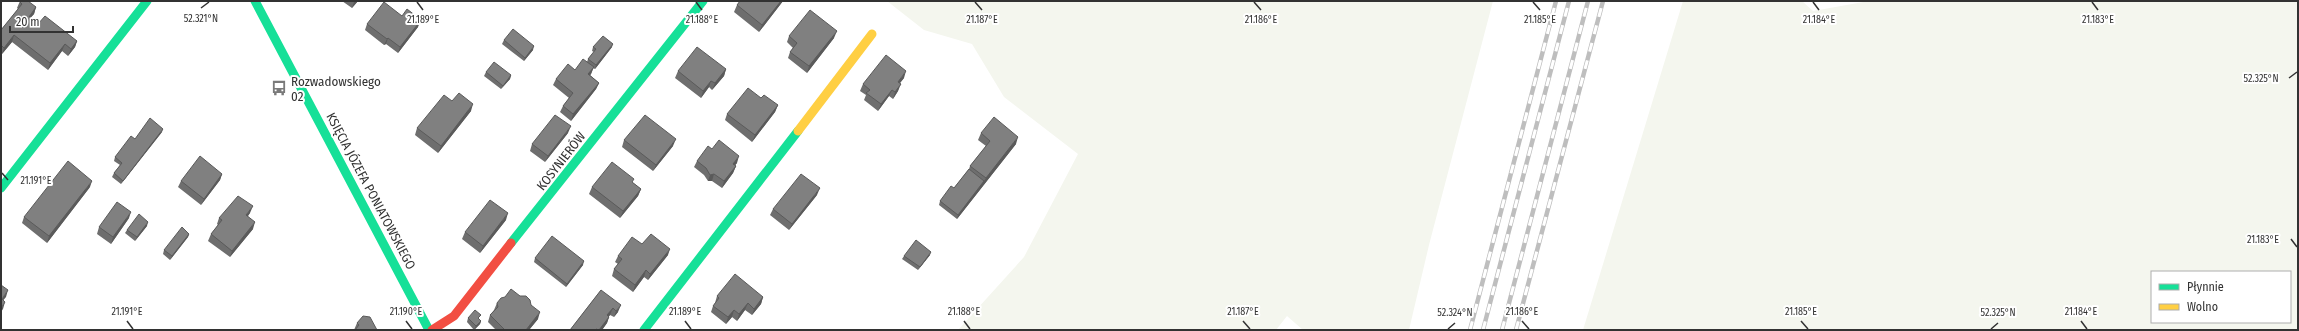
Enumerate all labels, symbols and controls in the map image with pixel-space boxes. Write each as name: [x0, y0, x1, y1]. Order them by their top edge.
scale bar: [10, 8, 73, 34]
text: 52.321°N: [184, 13, 218, 25]
text: 21.189°E: [407, 14, 439, 26]
text: 21.188°E: [686, 14, 719, 26]
text: 21.187°E: [966, 14, 998, 26]
text: 21.186°E: [1245, 14, 1277, 26]
text: 21.185°E: [1524, 14, 1556, 26]
text: 21.184°E: [1803, 14, 1835, 26]
text: 21.183°E: [2082, 14, 2114, 26]
text: 20 m: [16, 15, 40, 29]
text: 52.325°N: [2243, 73, 2279, 85]
place label: Rozwadowskiego 02: [291, 74, 381, 104]
bus stop icon: Rozwadowskiego 02: [270, 79, 288, 97]
street label: KSIĘCIA JÓZEFA PONIATOWSKIEGO: [323, 110, 419, 272]
street label: KOSYNIERÓW: [534, 129, 589, 193]
text: 21.191°E: [20, 175, 52, 187]
text: 21.183°E: [2247, 234, 2279, 246]
legend: [2151, 271, 2291, 323]
text: Płynnie: [2187, 280, 2224, 294]
text: Wolno: [2187, 300, 2218, 314]
text: 21.191°E: [111, 306, 143, 318]
text: 21.190°E: [390, 306, 423, 318]
text: 21.189°E: [669, 306, 701, 318]
text: 21.188°E: [948, 306, 981, 318]
text: 21.187°E: [1227, 306, 1259, 318]
text: 21.186°E: [1506, 306, 1538, 318]
text: 21.185°E: [1785, 306, 1817, 318]
text: 21.184°E: [2065, 306, 2097, 318]
text: 52.324°N: [1437, 307, 1473, 319]
text: 52.325°N: [1980, 307, 2016, 319]

